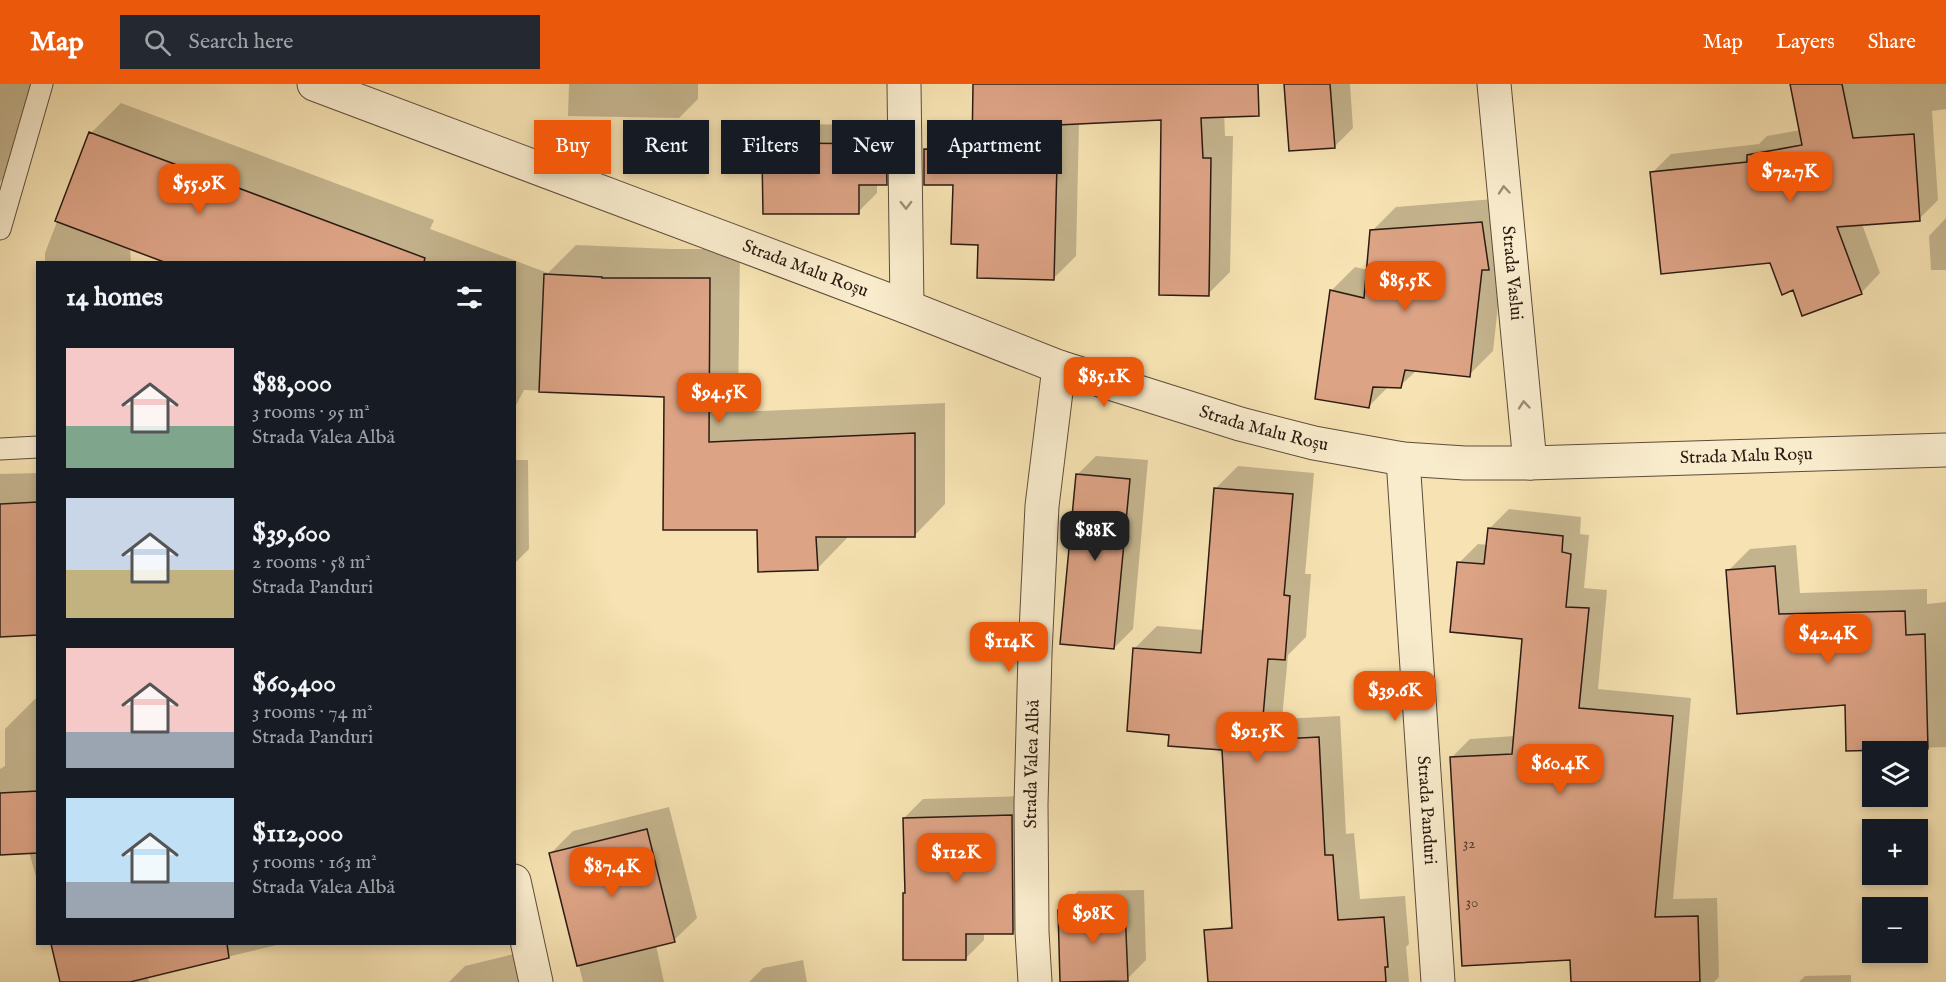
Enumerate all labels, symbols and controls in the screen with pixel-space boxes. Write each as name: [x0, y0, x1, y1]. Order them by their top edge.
search box: [120, 15, 540, 69]
text: Map: [30, 25, 84, 60]
icon: search: [141, 26, 174, 59]
text: Search here: [189, 28, 293, 56]
text: Map: [1703, 29, 1743, 56]
text: Layers: [1776, 29, 1835, 56]
text: Share: [1868, 29, 1916, 56]
chip: Buy: [534, 120, 611, 174]
chip: Rent: [623, 120, 709, 174]
chip: Filters: [721, 120, 820, 174]
chip: New: [832, 120, 915, 174]
chip: Apartment: [927, 120, 1062, 174]
pin: $72.7K: [1741, 152, 1839, 203]
text: $72.7K: [1762, 159, 1818, 184]
pin: $55.9K: [150, 164, 248, 215]
text: $55.9K: [172, 171, 226, 196]
one-way arrow: [1498, 185, 1511, 194]
one-way arrow: [900, 201, 912, 210]
street label: Strada Vaslui: [1496, 225, 1528, 322]
street label: Strada Malu Roșu: [739, 235, 872, 303]
pin: $85.5K: [1356, 261, 1454, 312]
text: $85.5K: [1379, 268, 1431, 293]
text: 14 homes: [66, 281, 163, 314]
icon: filters: [453, 281, 486, 314]
pin: $85.1K: [1055, 357, 1153, 408]
text: $85.1K: [1078, 364, 1130, 389]
text: $88,000: [252, 367, 332, 400]
icon: home: [114, 372, 186, 444]
pin: $94.5K: [670, 373, 768, 424]
text: $94.5K: [691, 380, 747, 405]
text: 3 rooms · 95 m²: [252, 400, 370, 425]
street label: Strada Malu Roșu: [1196, 400, 1330, 457]
one-way arrow: [1518, 400, 1531, 409]
text: Strada Valea Albă: [252, 425, 395, 450]
street label: Strada Malu Roșu: [1679, 443, 1813, 470]
pin: $88K: [1059, 511, 1131, 562]
text: $39,600: [252, 517, 331, 550]
text: $88K: [1074, 518, 1116, 543]
icon: home: [114, 522, 186, 594]
text: 2 rooms · 58 m²: [252, 550, 371, 575]
text: Strada Panduri: [252, 575, 373, 600]
pin: $42.4K: [1779, 614, 1877, 665]
text: $42.4K: [1799, 621, 1857, 646]
pin: $114K: [967, 622, 1051, 673]
text: $114K: [984, 629, 1034, 654]
text: $60,400: [252, 667, 336, 700]
pin: $39.6K: [1346, 671, 1444, 722]
icon: home: [114, 672, 186, 744]
text: $39.6K: [1368, 678, 1422, 703]
street label: Strada Valea Albă: [1019, 699, 1045, 829]
text: 3 rooms · 74 m²: [252, 700, 373, 725]
pin: $91.5K: [1208, 712, 1306, 763]
text: $91.5K: [1230, 719, 1284, 744]
text: Strada Panduri: [252, 725, 373, 750]
map controls: [1862, 741, 1928, 963]
button: layers: [1862, 741, 1928, 807]
pin: $60.4K: [1511, 744, 1609, 795]
text: $60.4K: [1531, 751, 1589, 776]
street label: Strada Panduri: [1411, 755, 1442, 866]
text: $112,000: [252, 817, 343, 850]
button: +: [1862, 819, 1928, 885]
icon: home: [114, 822, 186, 894]
pin: $112K: [914, 833, 998, 884]
house number: 32: [1463, 834, 1475, 853]
text: $112K: [931, 840, 981, 865]
pin: $87.4K: [563, 847, 661, 898]
text: 5 rooms · 163 m²: [252, 850, 377, 875]
text: $87.4K: [584, 854, 640, 879]
text: Strada Valea Albă: [252, 875, 395, 900]
house number: 30: [1466, 893, 1478, 912]
pin: $98K: [1057, 894, 1129, 945]
button: −: [1862, 897, 1928, 963]
text: $98K: [1072, 901, 1114, 926]

